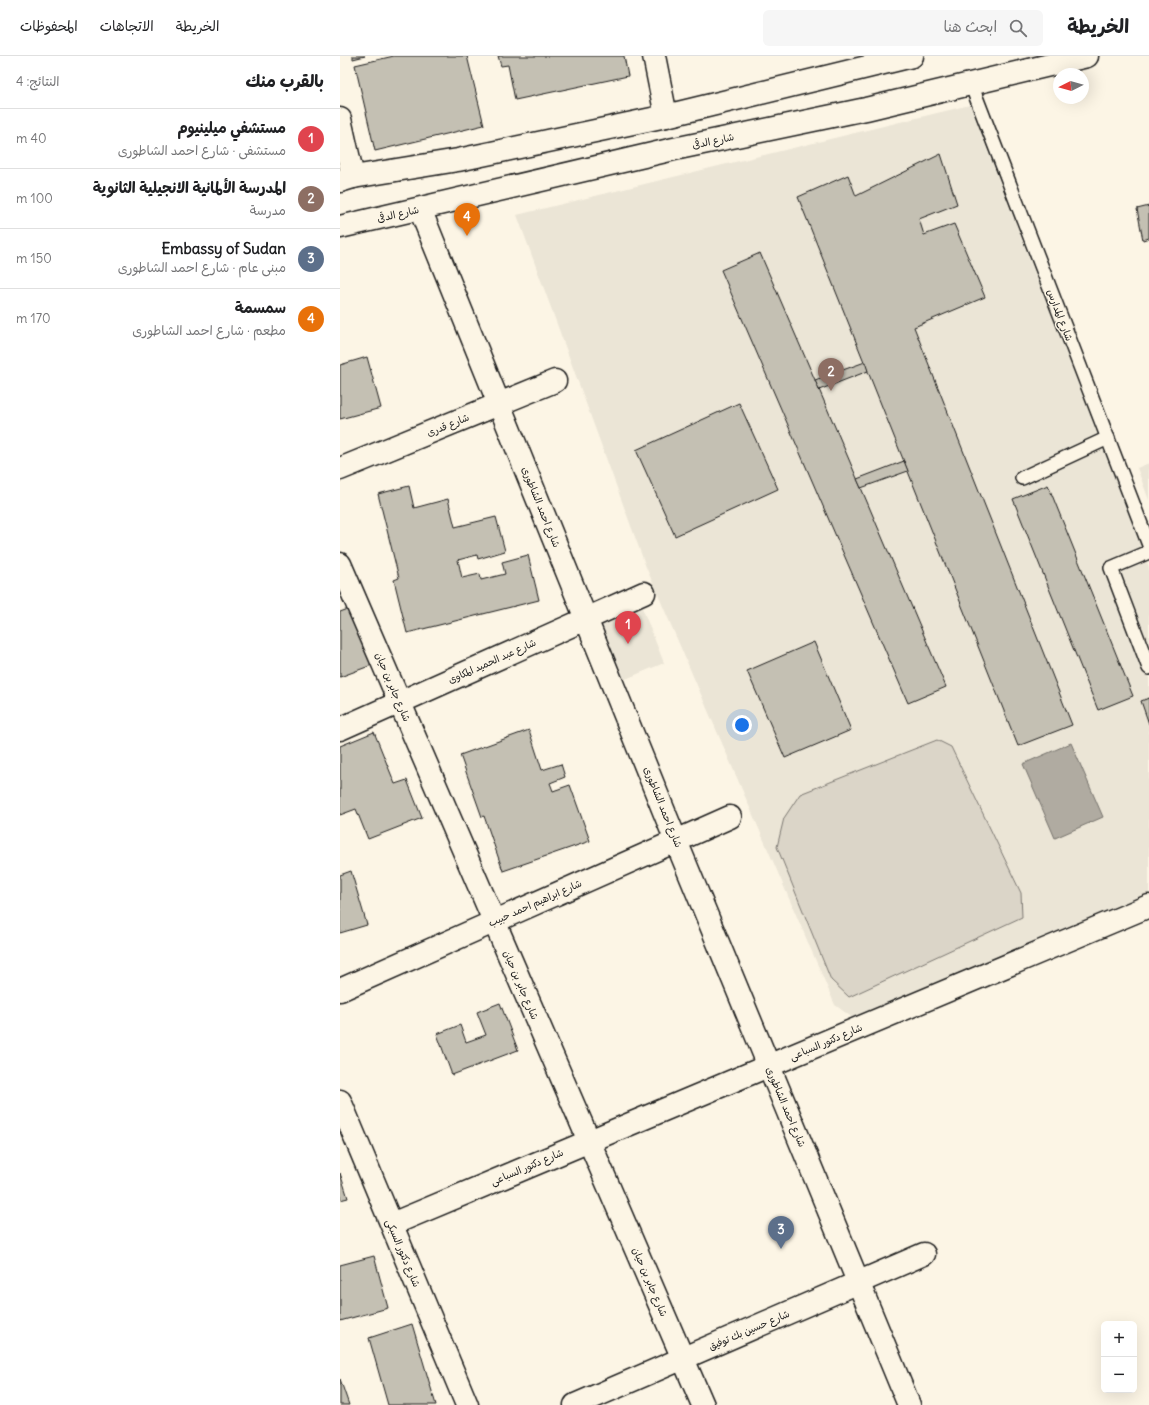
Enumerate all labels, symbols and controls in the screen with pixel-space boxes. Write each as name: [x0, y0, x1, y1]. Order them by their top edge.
search box: [763, 10, 1043, 46]
text: الخريطة: [1067, 14, 1129, 38]
text: المحفوظات: [20, 17, 78, 35]
text: الاتجاهات: [100, 17, 154, 35]
text: الخريطة: [176, 17, 219, 35]
text: ابحث هنا: [943, 17, 997, 36]
icon: search: [1007, 17, 1029, 39]
north arrow: [1053, 68, 1089, 104]
text: بالقرب منك: [245, 70, 324, 92]
text: النتائج: 4: [16, 73, 60, 90]
text: مستشفي ميلينيوم: [178, 118, 286, 137]
text: 40 m: [16, 130, 47, 147]
text: 1: [308, 130, 314, 147]
street label: شارع الدقى: [691, 130, 736, 153]
text: مستشفى · شارع احمد الشاطورى: [118, 142, 286, 159]
text: المدرسة الألمانية الانجيلية الثانوية: [93, 178, 286, 197]
text: 100 m: [16, 190, 53, 207]
text: 2: [307, 190, 315, 207]
text: مدرسة: [250, 202, 286, 219]
street label: شارع الدقى: [376, 203, 421, 226]
pin: 4: [454, 203, 480, 236]
text: Embassy of Sudan: [162, 239, 286, 258]
text: 150 m: [16, 250, 52, 267]
text: 3: [307, 250, 315, 267]
text: مبنى عام · شارع احمد الشاطورى: [118, 259, 286, 276]
street label: شارع المدارس: [1043, 287, 1076, 343]
text: سمسمة: [235, 298, 286, 317]
text: 170 m: [16, 310, 51, 327]
text: 4: [307, 310, 315, 327]
text: مطعم · شارع احمد الشاطورى: [132, 322, 286, 339]
pin: 2: [818, 358, 844, 391]
street label: شارع قدرى: [425, 411, 472, 440]
street label: شارع احمد الشاطورى: [518, 465, 563, 550]
pin: 1: [615, 611, 641, 644]
street label: شارع عبد الحميد المكاوى: [446, 636, 539, 687]
street label: شارع جابر بن حيان: [372, 650, 414, 724]
your location: [732, 715, 752, 735]
street label: شارع احمد الشاطورى: [640, 765, 685, 850]
street label: شارع ابراهيم احمد حبيب: [486, 876, 584, 930]
street label: شارع جابر بن حيان: [500, 948, 542, 1022]
street label: شارع دكتور السباعى: [788, 1021, 865, 1064]
street label: شارع احمد الشاطورى: [762, 1065, 809, 1150]
street label: شارع دكتور السباعى: [489, 1146, 566, 1189]
pin: 3: [768, 1216, 794, 1249]
street label: شارع دكتور السبكى: [382, 1217, 423, 1290]
street label: شارع جابر بن حيان: [629, 1245, 671, 1319]
street label: شارع حسين بك توفيق: [706, 1307, 792, 1354]
map controls: [1101, 1321, 1137, 1393]
button: +: [1101, 1321, 1137, 1357]
button: −: [1101, 1357, 1137, 1393]

